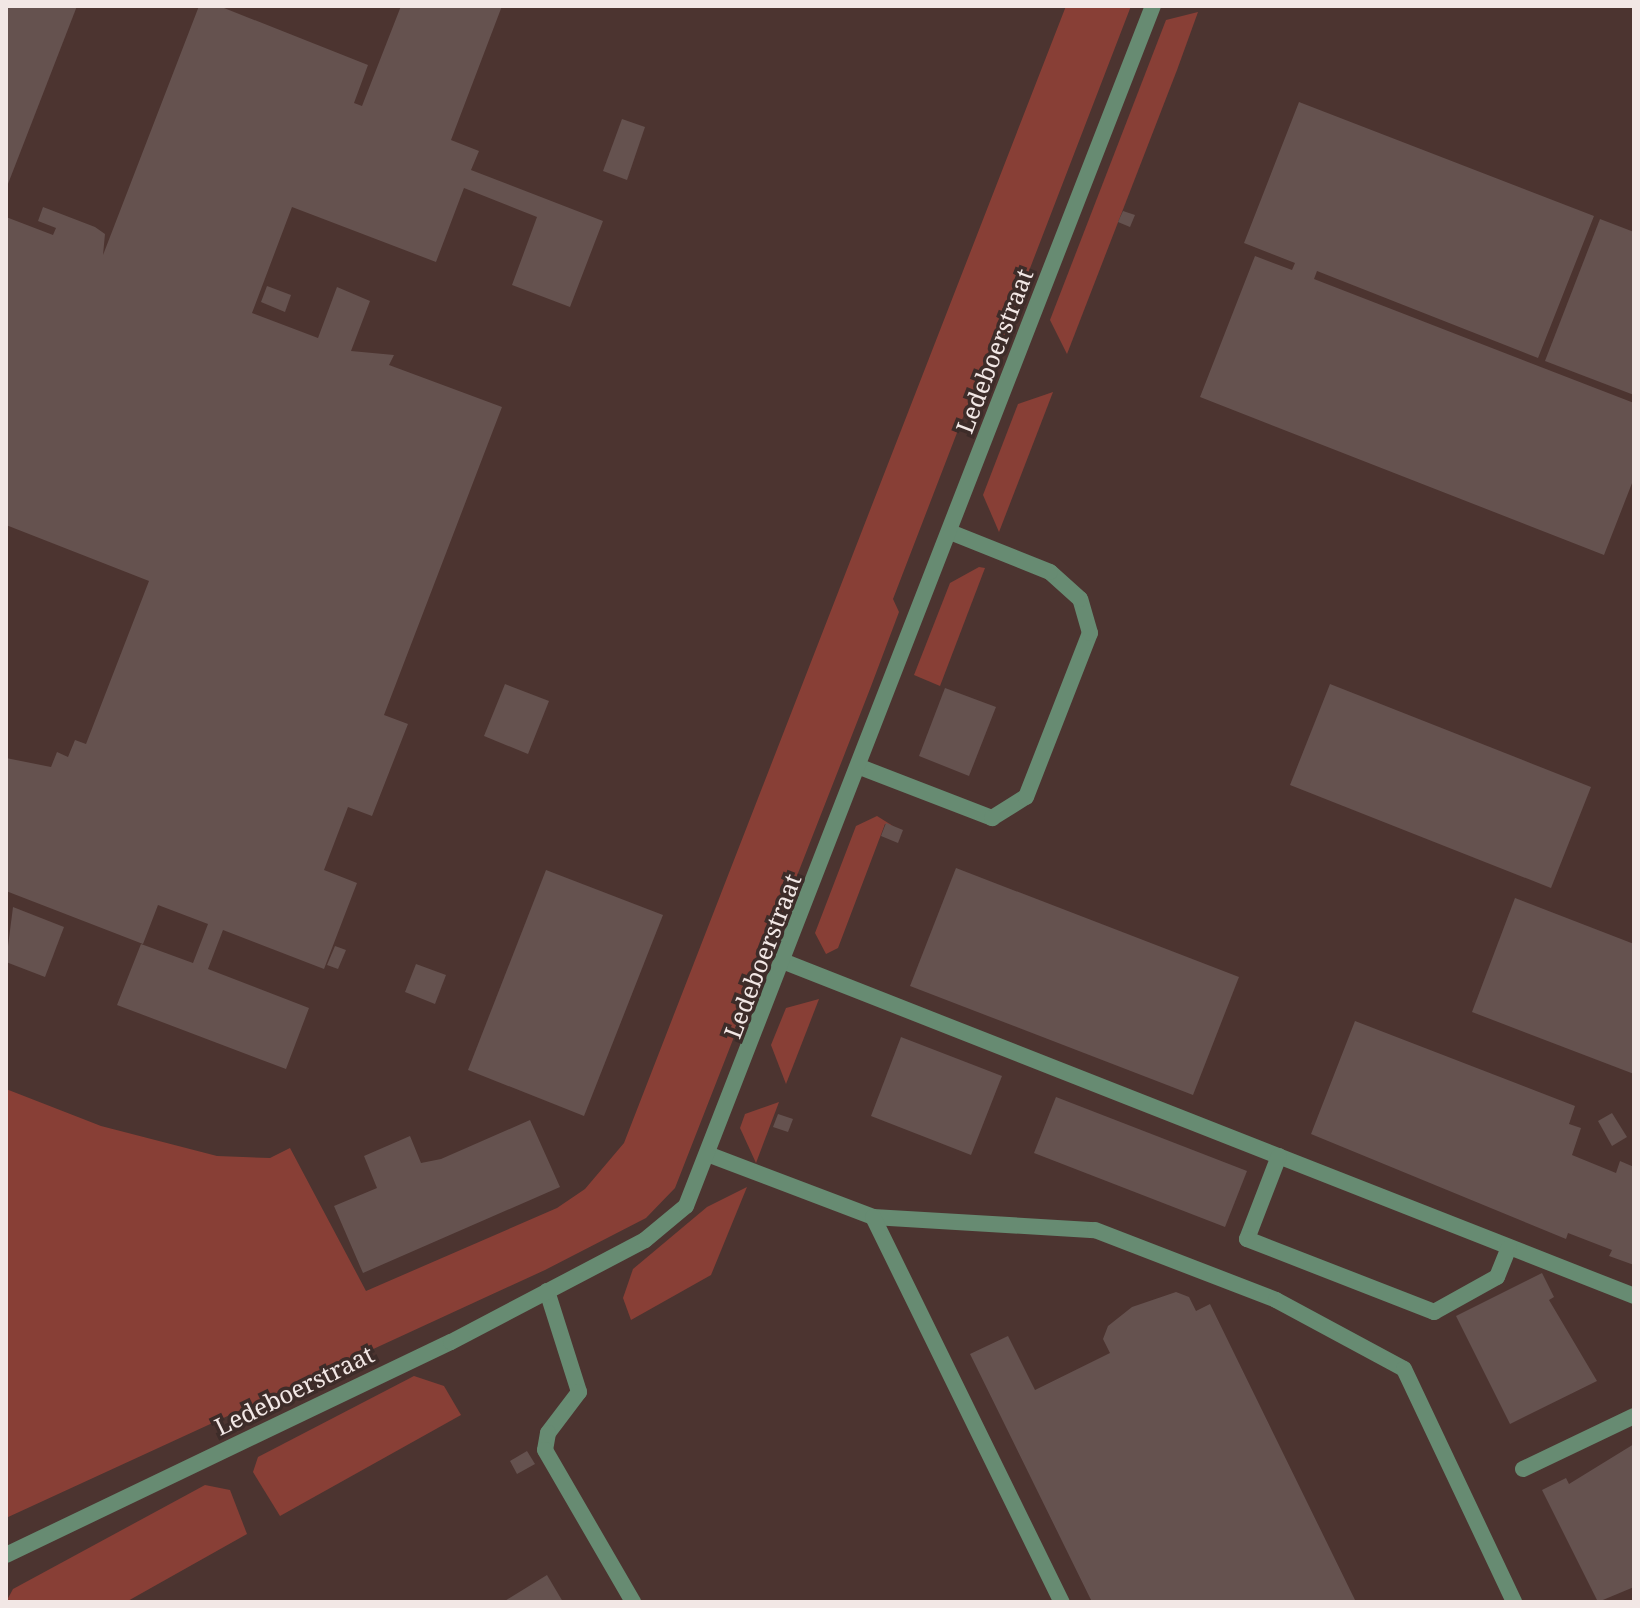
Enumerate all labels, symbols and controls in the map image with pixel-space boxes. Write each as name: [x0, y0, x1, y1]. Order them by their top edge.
street label: Ledeboerstraat: [949, 265, 1039, 437]
street label: Ledeboerstraat: [717, 870, 807, 1042]
street label: Ledeboerstraat: [210, 1339, 378, 1441]

